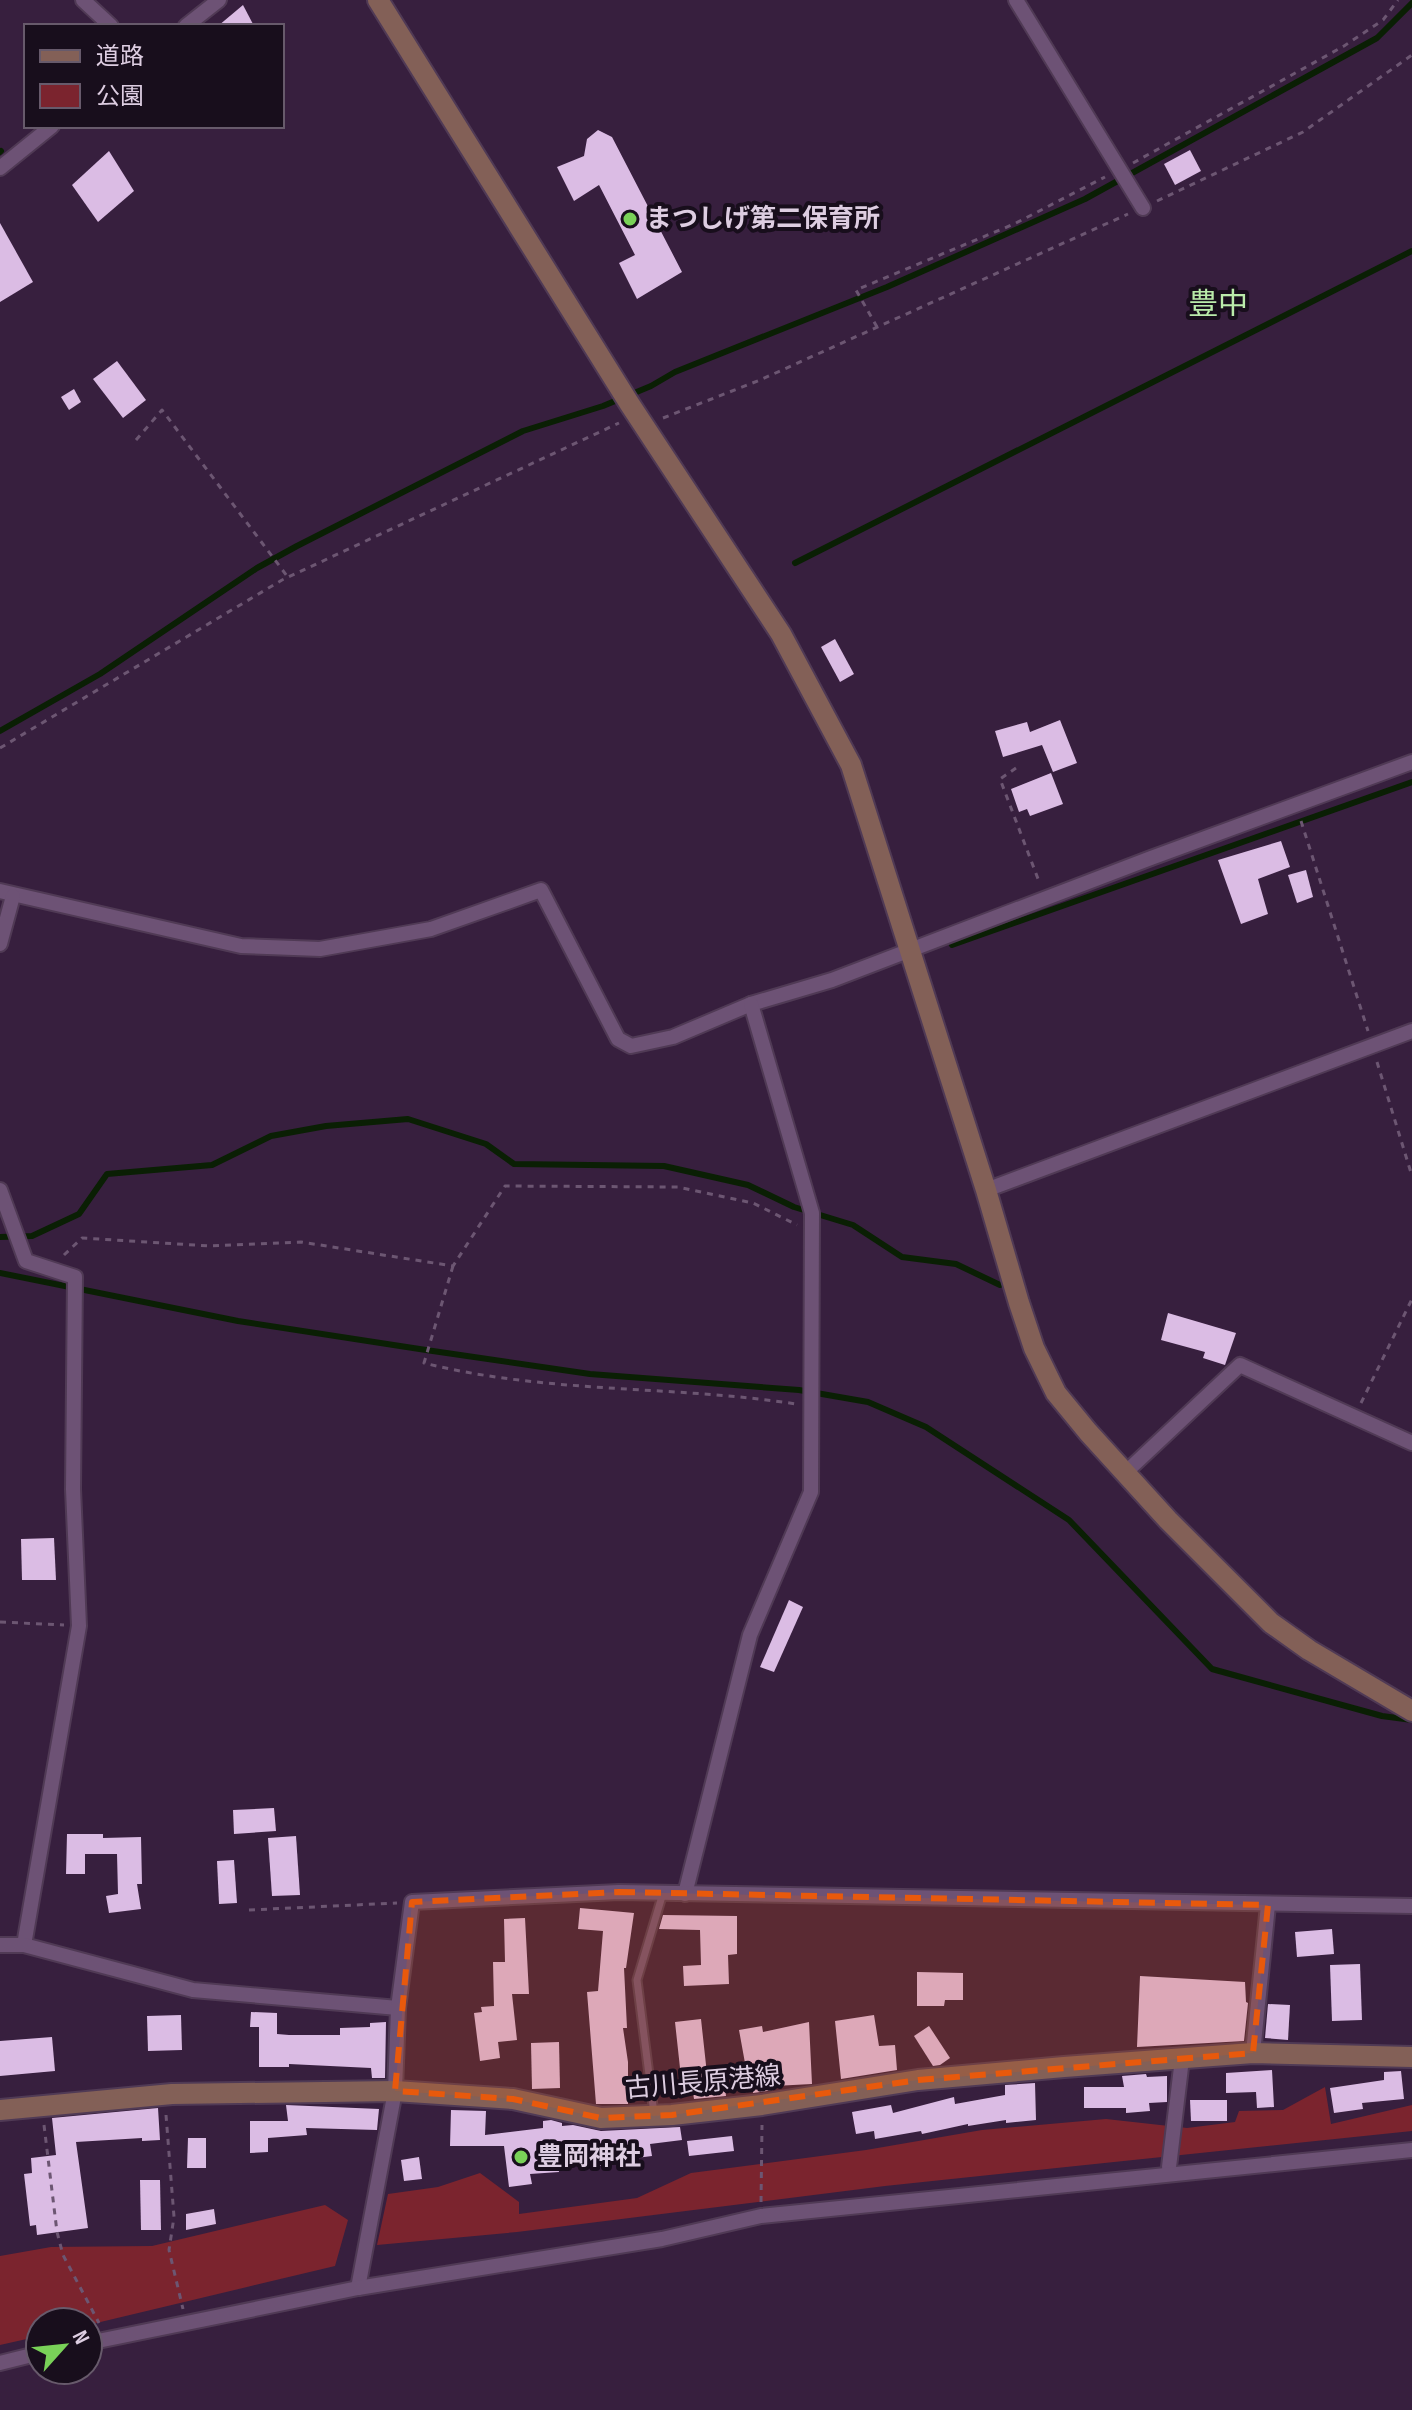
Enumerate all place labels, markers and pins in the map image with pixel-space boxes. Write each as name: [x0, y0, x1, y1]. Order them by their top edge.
place label: まつしげ第二保育所: [646, 204, 880, 235]
marker: まつしげ第二保育所: [621, 210, 639, 228]
place label: 豊岡神社: [537, 2142, 641, 2173]
marker: 豊岡神社: [512, 2148, 530, 2166]

